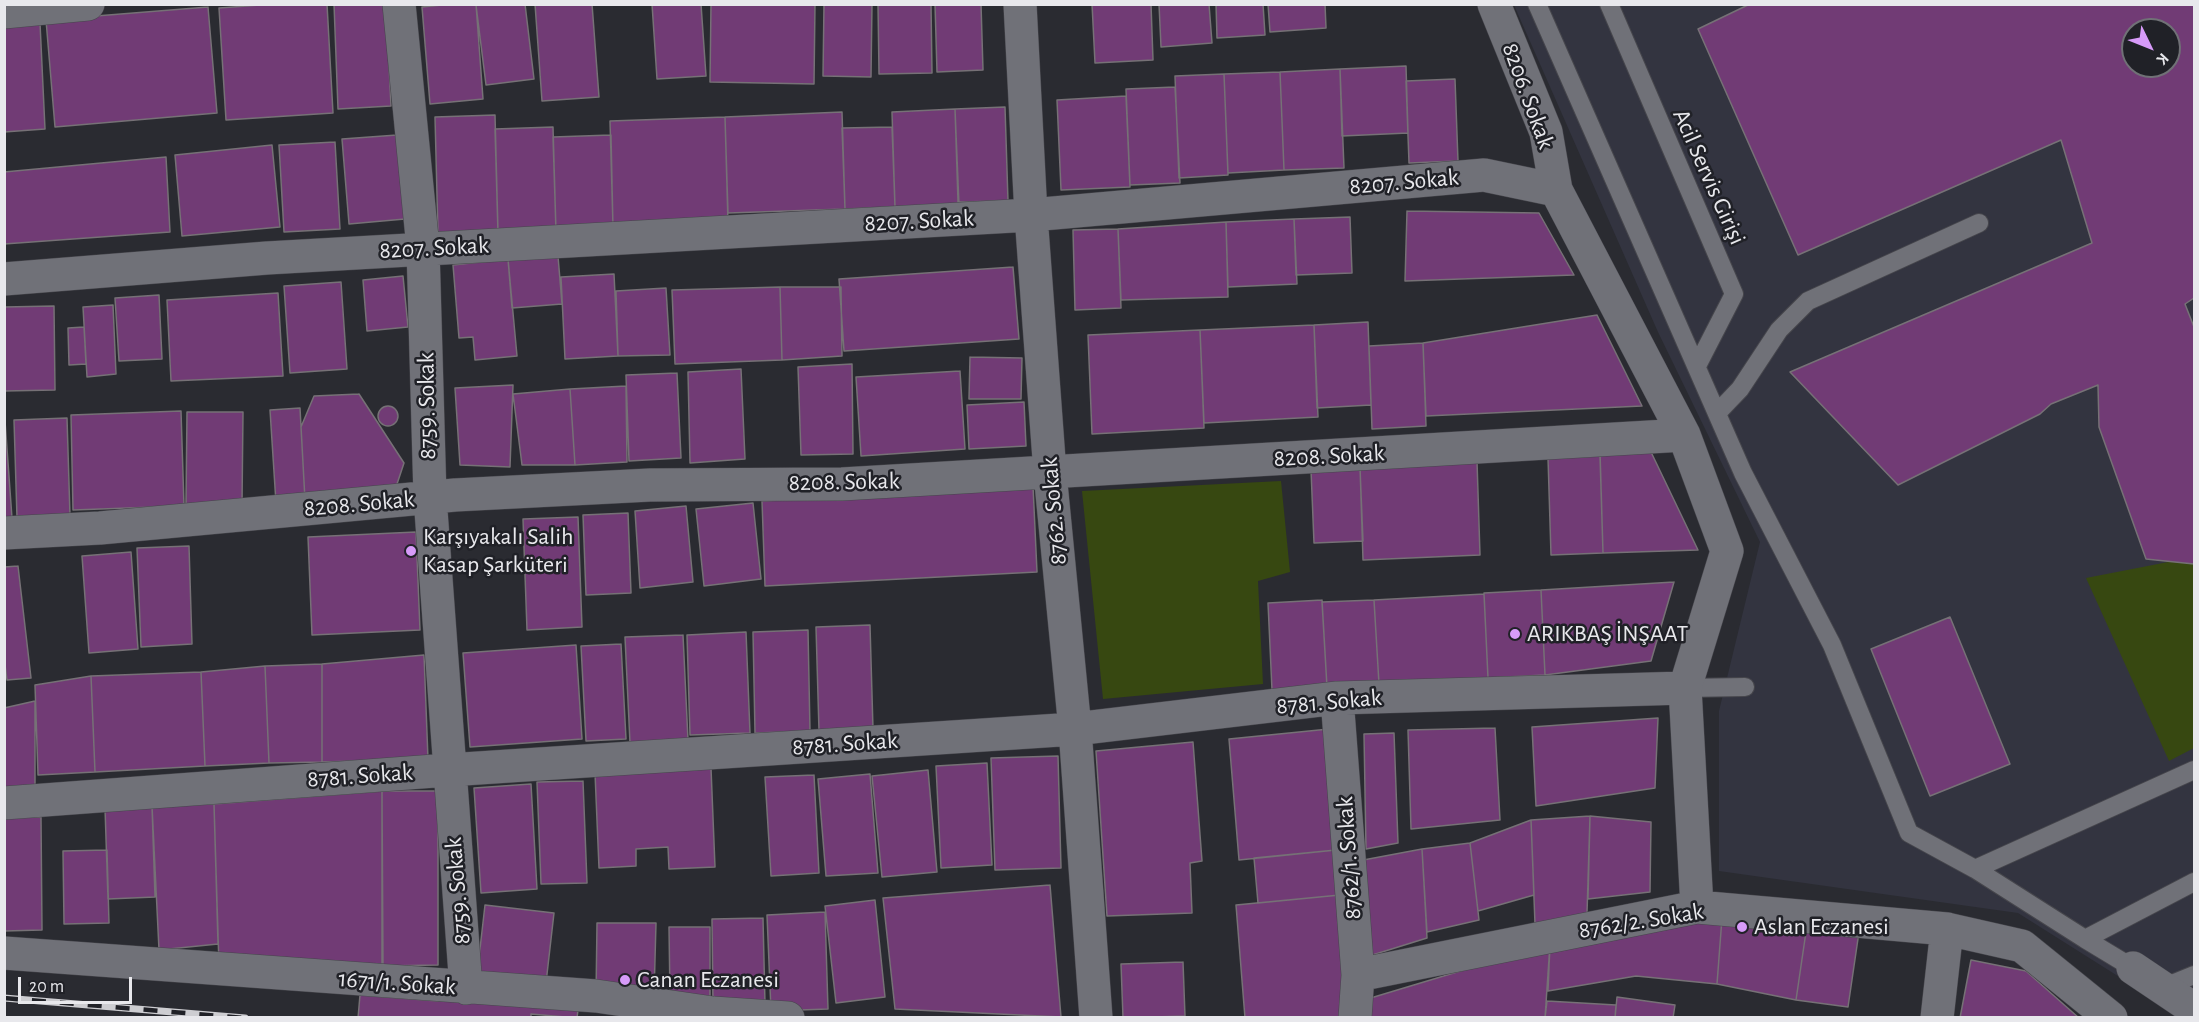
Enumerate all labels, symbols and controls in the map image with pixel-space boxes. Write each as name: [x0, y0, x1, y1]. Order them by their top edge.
north arrow: [2121, 18, 2181, 78]
street label: 8206. Sokak: [1496, 39, 1560, 153]
text: K: [2154, 50, 2172, 68]
street label: Acil Servis Girişi: [1666, 105, 1752, 249]
street label: 8207. Sokak: [1348, 163, 1460, 201]
street label: 8207. Sokak: [864, 204, 974, 238]
street label: 8207. Sokak: [379, 231, 489, 265]
street label: 8759. Sokak: [412, 352, 442, 460]
street label: 8208. Sokak: [1273, 439, 1385, 473]
street label: 8762. Sokak: [1035, 456, 1073, 566]
street label: 8208. Sokak: [788, 467, 900, 497]
street label: 8208. Sokak: [302, 485, 416, 523]
place label: Karşıyakalı Salih Kasap Şarküteri: [423, 523, 574, 579]
marker: Karşıyakalı Salih Kasap Şarküteri: [404, 544, 418, 558]
place label: ARIKBAŞ İNŞAAT: [1527, 620, 1688, 648]
marker: ARIKBAŞ İNŞAAT: [1508, 627, 1522, 641]
street label: 8781. Sokak: [1275, 683, 1383, 721]
street label: 8781. Sokak: [791, 726, 899, 762]
street label: 8781. Sokak: [306, 758, 414, 794]
street label: 8762/1. Sokak: [1330, 795, 1368, 921]
street label: 8759. Sokak: [439, 836, 477, 946]
street label: 8762/2. Sokak: [1577, 897, 1705, 945]
place label: Aslan Eczanesi: [1754, 913, 1889, 941]
marker: Aslan Eczanesi: [1735, 920, 1749, 934]
scale bar: [21, 965, 135, 1003]
street label: 1671/1. Sokak: [337, 965, 457, 1001]
place label: Canan Eczanesi: [637, 966, 779, 994]
marker: Canan Eczanesi: [618, 973, 632, 987]
text: 20 m: [29, 978, 64, 996]

